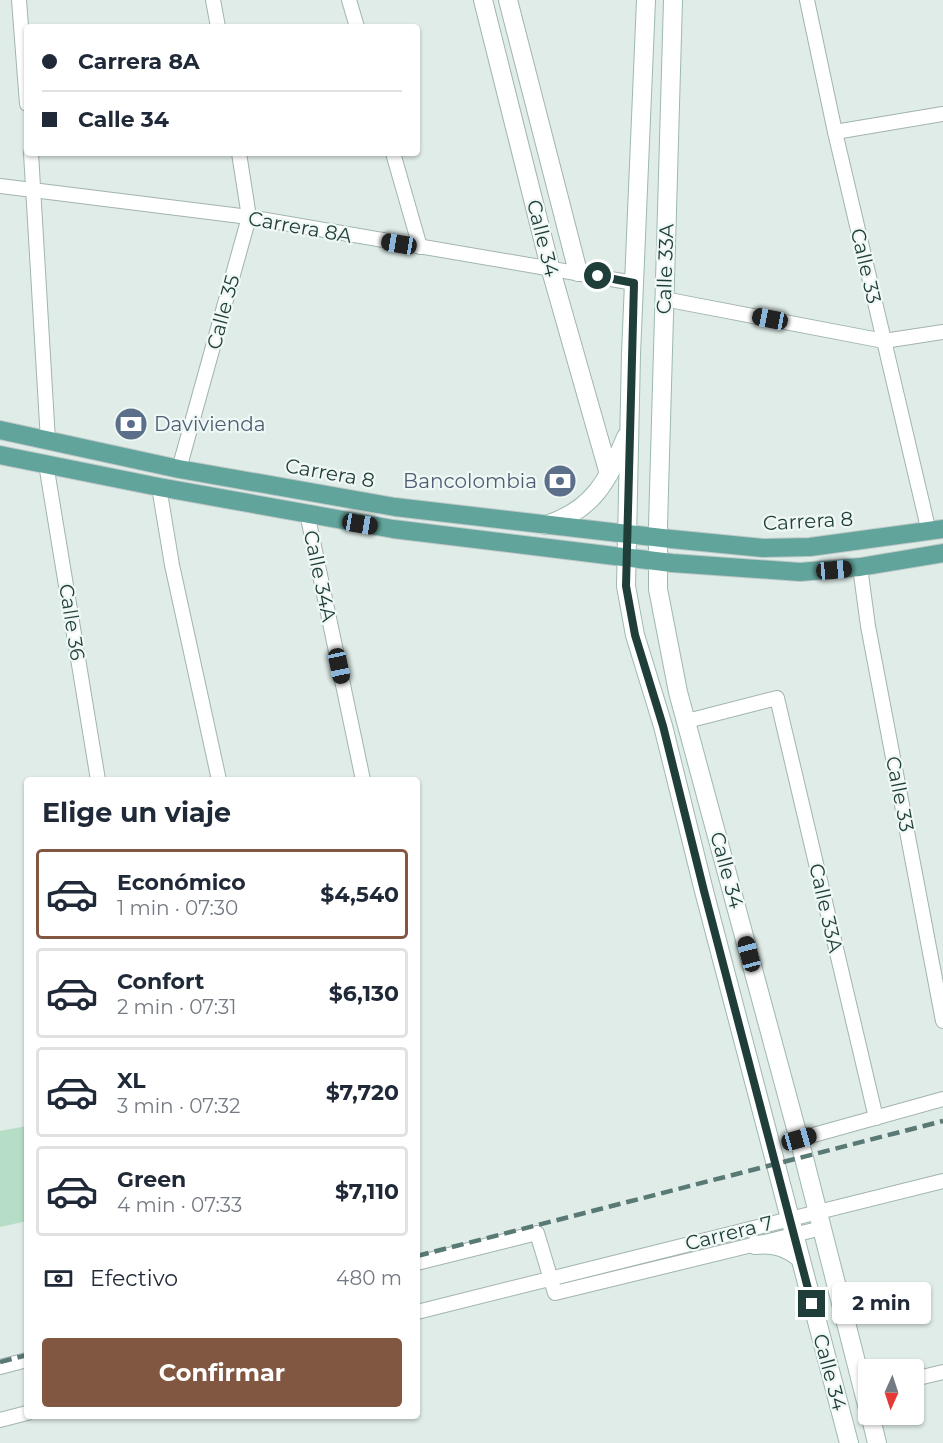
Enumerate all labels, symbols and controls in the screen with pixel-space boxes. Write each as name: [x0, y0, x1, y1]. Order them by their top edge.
text: Carrera 8A: [78, 48, 200, 75]
text: Calle 34: [78, 106, 169, 133]
street label: Calle 34: [522, 197, 564, 279]
street label: Carrera 8A: [246, 206, 354, 248]
street label: Calle 33A: [651, 223, 679, 315]
street label: Calle 33: [846, 226, 886, 306]
car: [380, 232, 418, 256]
route start: [584, 262, 611, 289]
street label: Calle 35: [202, 272, 244, 352]
car: [751, 307, 789, 331]
bank icon: Davivienda: [113, 406, 149, 442]
place label: Davivienda: [154, 412, 266, 436]
street label: Carrera 8: [283, 453, 377, 493]
bank icon: Bancolombia: [542, 463, 578, 499]
place label: Bancolombia: [403, 469, 537, 493]
street label: Carrera 8: [762, 507, 854, 535]
car: [341, 512, 379, 536]
street label: Calle 34A: [299, 528, 342, 624]
car: [815, 559, 853, 581]
street label: Calle 36: [54, 582, 90, 662]
car: [326, 647, 352, 685]
street label: Calle 33: [881, 754, 919, 834]
text: Elige un viaje: [42, 796, 231, 829]
street label: Calle 34: [705, 829, 749, 911]
street label: Calle 33A: [804, 861, 848, 956]
icon: car: [45, 867, 99, 921]
text: Económico: [117, 869, 246, 896]
text: $4,540: [320, 881, 399, 908]
text: 1 min · 07:30: [117, 896, 238, 920]
car: [736, 934, 762, 974]
icon: car: [45, 966, 99, 1020]
text: Confort: [117, 968, 204, 995]
text: $6,130: [329, 980, 399, 1007]
text: 2 min · 07:31: [117, 995, 236, 1019]
icon: car: [45, 1065, 99, 1119]
text: XL: [117, 1067, 146, 1094]
text: $7,720: [326, 1079, 399, 1106]
text: 3 min · 07:32: [117, 1094, 240, 1118]
car: [779, 1125, 819, 1153]
icon: car: [45, 1164, 99, 1218]
text: Green: [117, 1166, 186, 1193]
text: $7,110: [335, 1178, 399, 1205]
text: 4 min · 07:33: [117, 1193, 242, 1217]
street label: Carrera 7: [683, 1211, 775, 1255]
icon: cash: [42, 1262, 75, 1295]
text: Efectivo: [90, 1265, 178, 1292]
text: 480 m: [336, 1266, 402, 1290]
callout: 2 min: [833, 1283, 932, 1325]
route end: [798, 1290, 825, 1317]
text: 2 min: [852, 1291, 911, 1315]
street label: Calle 34: [808, 1331, 852, 1413]
button: Confirmar: [42, 1338, 402, 1407]
north arrow: [858, 1359, 924, 1425]
map controls: [858, 1359, 924, 1425]

